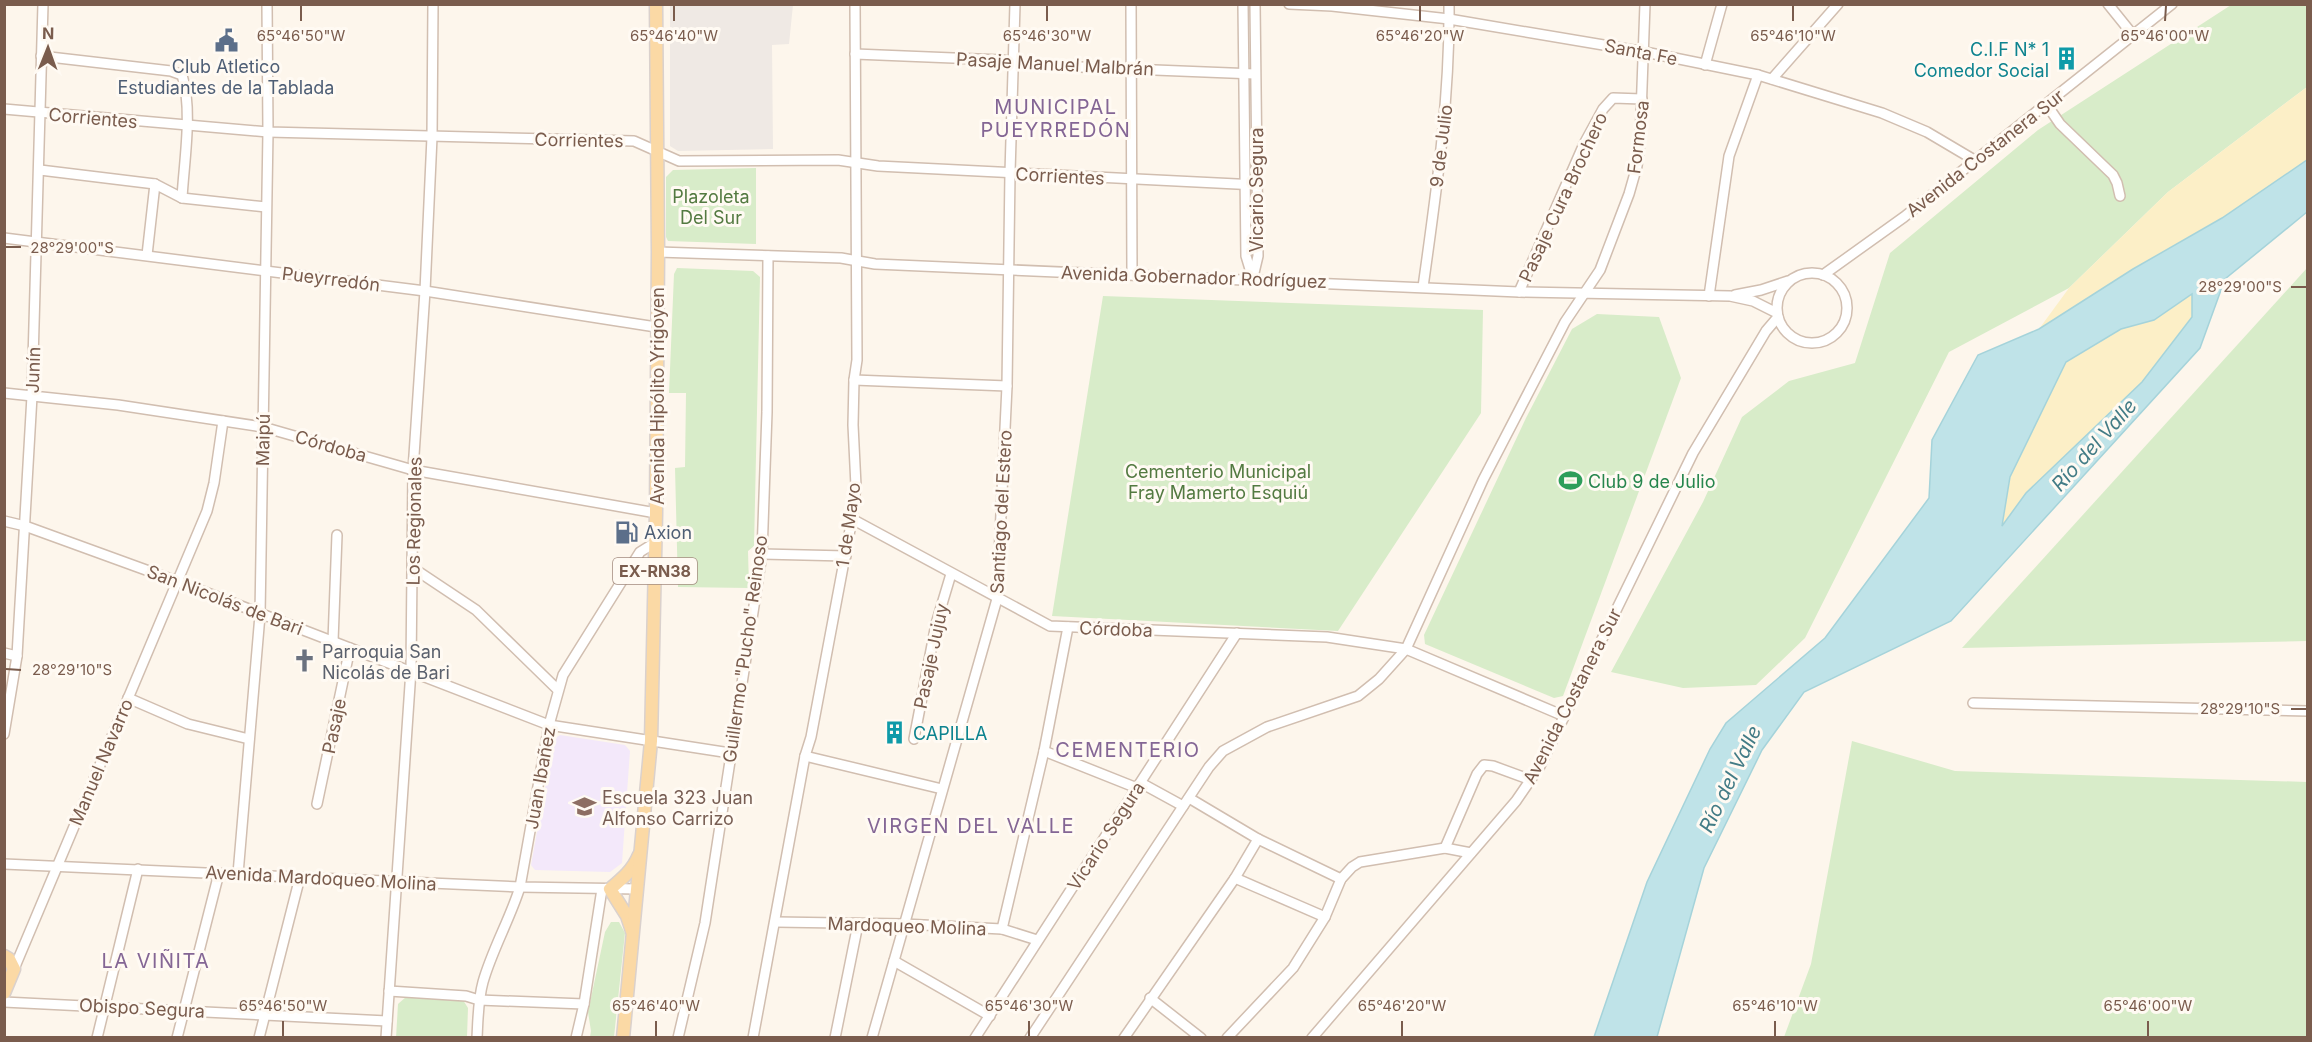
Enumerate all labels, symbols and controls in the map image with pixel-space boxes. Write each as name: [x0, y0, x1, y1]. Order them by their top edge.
north arrow: [18, 18, 78, 78]
text: N: [42, 23, 55, 43]
text: 65°46'50"W: [257, 26, 345, 45]
text: 65°46'40"W: [630, 26, 718, 45]
text: 65°46'30"W: [1003, 26, 1091, 45]
text: 65°46'20"W: [1376, 26, 1464, 45]
text: 65°46'10"W: [1750, 26, 1836, 45]
text: 65°46'00"W: [2121, 26, 2210, 45]
public building icon: Club Atletico Estudiantes de la Tablada: [213, 27, 239, 53]
street label: Santa Fe: [1603, 35, 1679, 69]
place label: C.I.F N* 1 Comedor Social: [1914, 39, 2049, 81]
building icon: C.I.F N* 1 Comedor Social: [2054, 46, 2080, 72]
street label: Pasaje Manuel Malbrán: [956, 48, 1154, 80]
place label: Club Atletico Estudiantes de la Tablada: [118, 56, 334, 98]
street label: Avenida Costanera Sur: [1902, 85, 2068, 221]
district label: MUNICIPAL PUEYRREDÓN: [981, 95, 1131, 142]
street label: Formosa: [1623, 99, 1653, 175]
street label: 9 de Julio: [1426, 103, 1456, 189]
street label: Corrientes: [48, 104, 138, 132]
street label: Pasaje Cura Brochero: [1514, 109, 1612, 285]
street label: Vicario Segura: [1246, 127, 1267, 253]
street label: Corrientes: [534, 129, 624, 151]
street label: Corrientes: [1015, 163, 1105, 189]
park label: Plazoleta Del Sur: [672, 186, 750, 228]
text: 28°29'00"S: [30, 238, 114, 257]
street label: Avenida Gobernador Rodríguez: [1061, 262, 1327, 292]
street label: Pueyrredón: [281, 263, 381, 295]
text: 28°29'00"S: [2198, 277, 2282, 296]
street label: Avenida Hipólito Yrigoyen: [647, 287, 668, 505]
street label: Junín: [22, 346, 44, 394]
water label: Río del Valle: [2046, 394, 2142, 496]
street label: Maipú: [252, 414, 274, 466]
street label: Córdoba: [293, 426, 369, 466]
street label: Santiago del Estero: [986, 429, 1016, 595]
street label: Los Regionales: [402, 457, 426, 585]
park label: Cementerio Municipal Fray Mamerto Esquiú: [1125, 461, 1311, 503]
sports icon: Club 9 de Julio: [1557, 468, 1583, 494]
place label: Club 9 de Julio: [1588, 471, 1715, 492]
street label: 1 de Mayo: [832, 481, 864, 569]
fuel station icon: Axion: [613, 519, 639, 545]
place label: Axion: [644, 522, 692, 543]
street label: Guillermo "Pucho" Reinoso: [719, 534, 771, 764]
road number: EX-RN38: [613, 558, 697, 584]
street label: San Nicolás de Bari: [144, 561, 306, 639]
street label: Pasaje Jujuy: [910, 601, 952, 711]
street label: Avenida Costanera Sur: [1519, 605, 1626, 787]
street label: Córdoba: [1079, 617, 1153, 641]
place label: Parroquia San Nicolás de Bari: [322, 641, 450, 683]
church icon: Parroquia San Nicolás de Bari: [291, 648, 317, 674]
text: 28°29'10"S: [32, 660, 112, 679]
street label: Manuel Navarro: [65, 696, 137, 828]
street label: Pasaje: [318, 696, 350, 756]
text: 28°29'10"S: [2200, 699, 2280, 718]
building icon: CAPILLA: [882, 720, 908, 746]
water label: Río del Valle: [1694, 722, 1766, 836]
place label: CAPILLA: [913, 723, 987, 744]
street label: Juan Ibañez: [521, 725, 559, 831]
district label: CEMENTERIO: [1055, 738, 1201, 762]
street label: Vicario Segura: [1063, 778, 1149, 894]
place label: Escuela 323 Juan Alfonso Carrizo: [602, 787, 753, 829]
school or university icon: Escuela 323 Juan Alfonso Carrizo: [571, 794, 597, 820]
district label: VIRGEN DEL VALLE: [867, 814, 1075, 838]
street label: Avenida Mardoqueo Molina: [205, 861, 437, 895]
street label: Mardoqueo Molina: [827, 913, 987, 939]
district label: LA VIÑITA: [102, 948, 210, 973]
street label: Obispo Segura: [78, 994, 206, 1022]
text: 65°46'50"W: [239, 996, 327, 1015]
text: 65°46'40"W: [612, 996, 700, 1015]
text: 65°46'30"W: [985, 996, 1073, 1015]
text: 65°46'20"W: [1358, 996, 1446, 1015]
text: 65°46'10"W: [1732, 996, 1818, 1015]
text: 65°46'00"W: [2104, 996, 2193, 1015]

